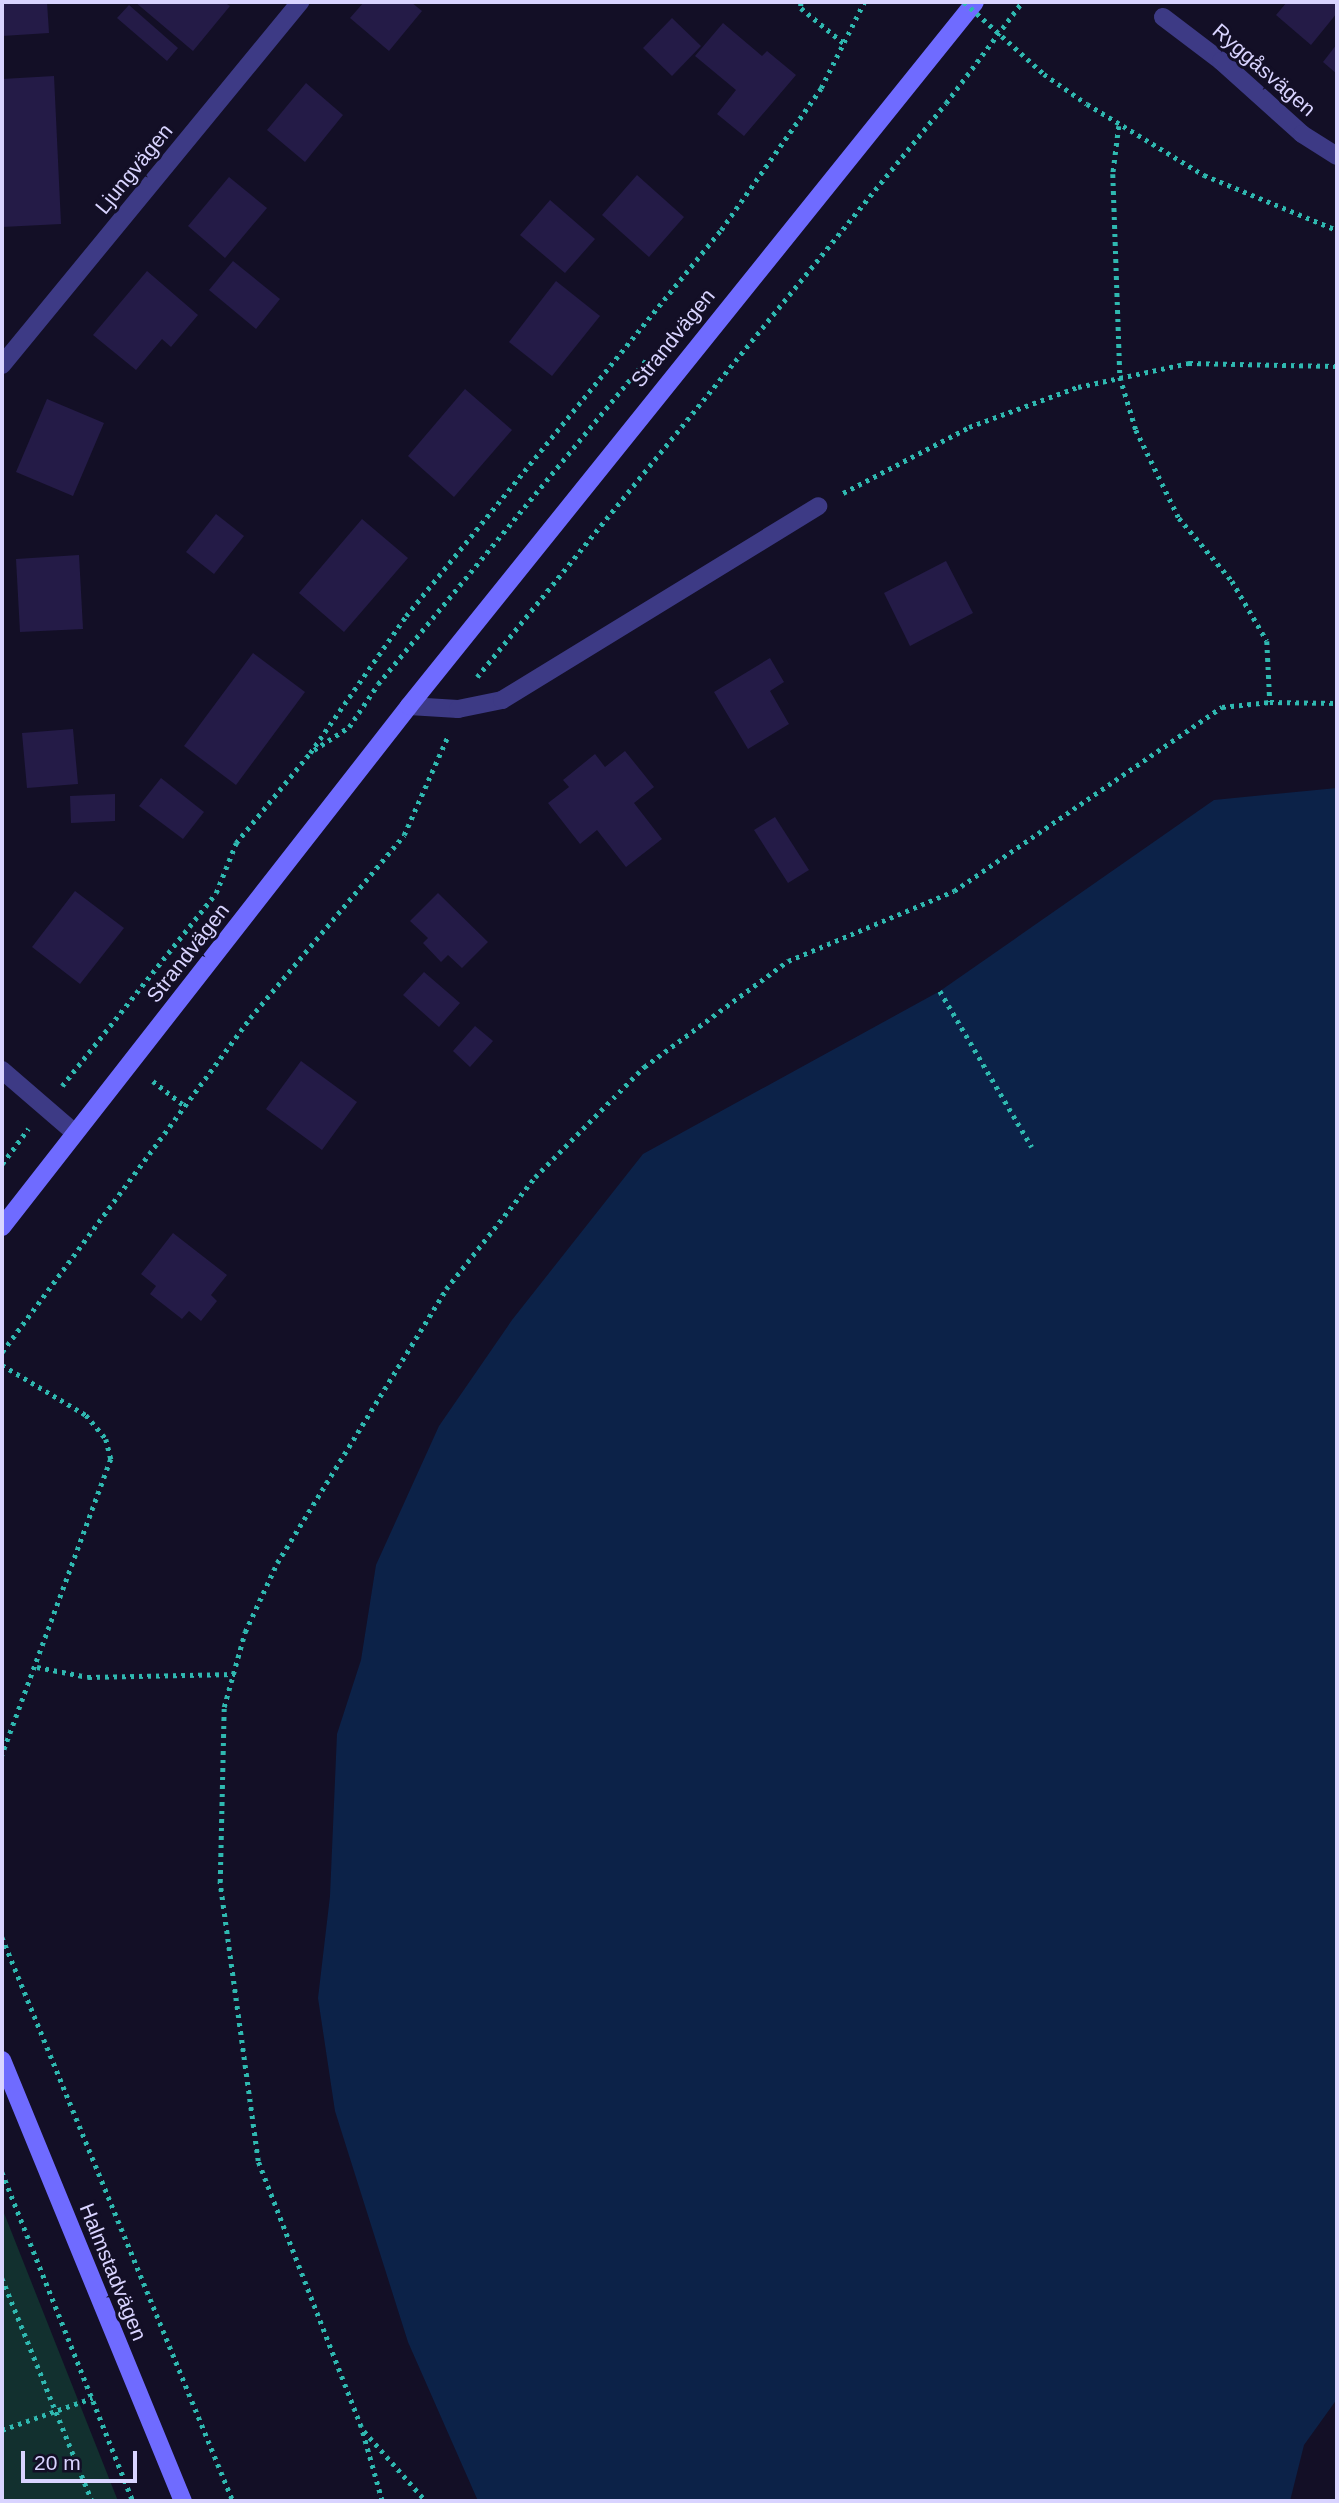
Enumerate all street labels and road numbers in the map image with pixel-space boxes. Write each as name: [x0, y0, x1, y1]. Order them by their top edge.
street label: Ryggåsvägen: [1207, 18, 1321, 122]
street label: Ljungvägen: [90, 119, 178, 219]
street label: Strandvägen: [626, 284, 720, 392]
street label: Strandvägen: [141, 898, 235, 1008]
street label: Halmstadvägen: [74, 2200, 152, 2344]

